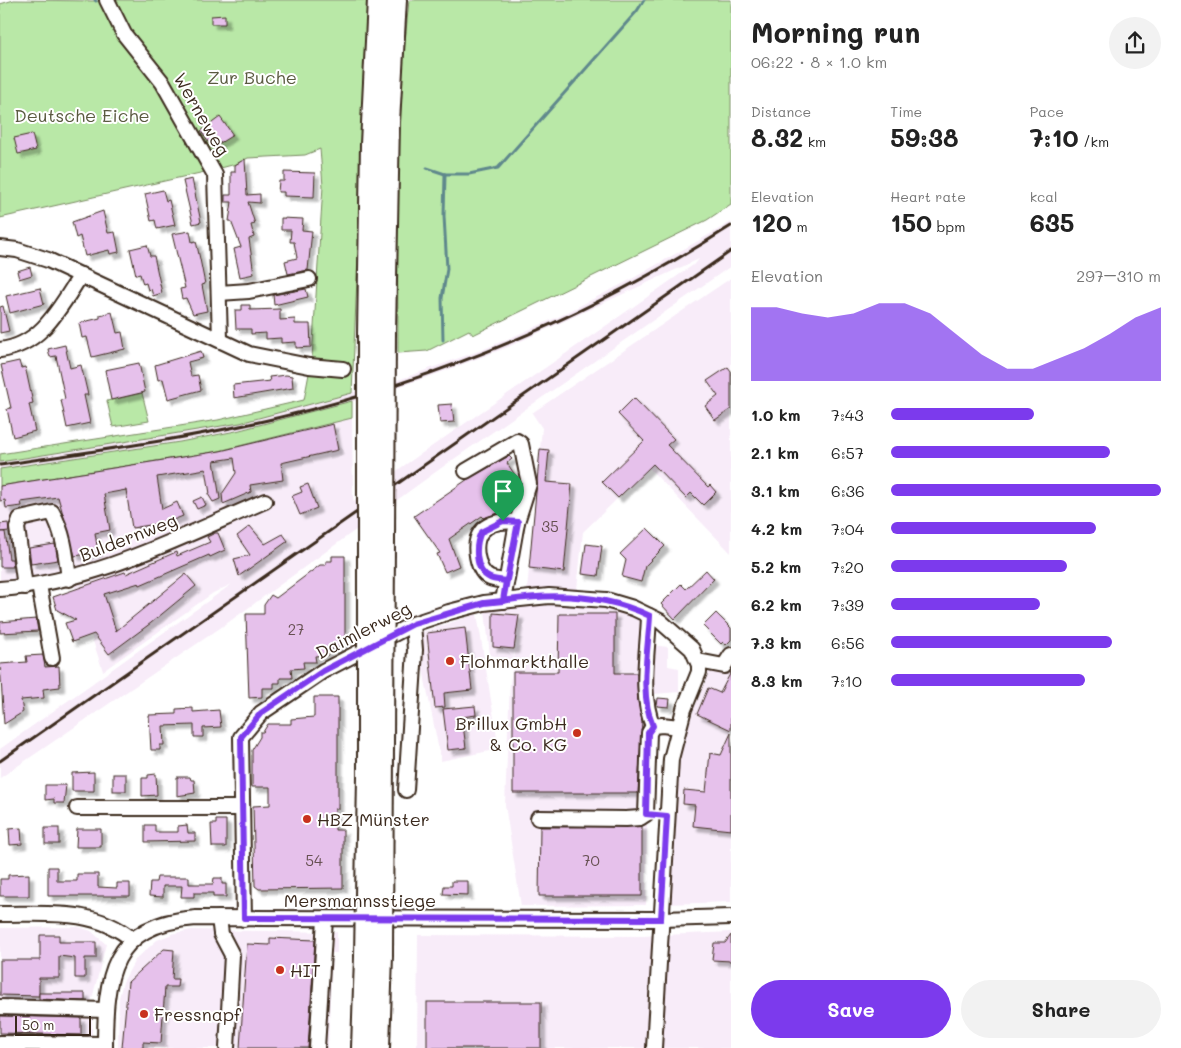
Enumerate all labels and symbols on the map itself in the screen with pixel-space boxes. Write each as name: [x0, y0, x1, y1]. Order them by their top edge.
park label: Zur Buche: [207, 65, 297, 89]
street label: Werneweg: [168, 68, 236, 160]
park label: Deutsche Eiche: [14, 103, 150, 127]
pin: [482, 470, 524, 521]
street label: Buldernweg: [76, 507, 180, 567]
house number: 35: [541, 516, 559, 536]
street label: Daimlerweg: [311, 596, 415, 664]
house number: 27: [288, 619, 304, 639]
place label: Flohmarkthalle: [460, 649, 589, 673]
marker: Flohmarkthalle: [444, 655, 456, 667]
place label: Brillux GmbH & Co. KG: [455, 711, 567, 756]
marker: Brillux GmbH & Co. KG: [571, 727, 583, 739]
place label: HBZ Münster: [317, 807, 430, 831]
marker: HBZ Münster: [301, 813, 313, 825]
house number: 54: [305, 850, 323, 870]
house number: 70: [582, 850, 600, 870]
street label: Mersmannsstiege: [284, 888, 436, 912]
place label: HIT: [290, 958, 321, 982]
marker: HIT: [274, 964, 286, 976]
place label: Fressnapf: [154, 1002, 242, 1026]
marker: Fressnapf: [138, 1008, 150, 1020]
scale bar: [15, 1013, 91, 1036]

